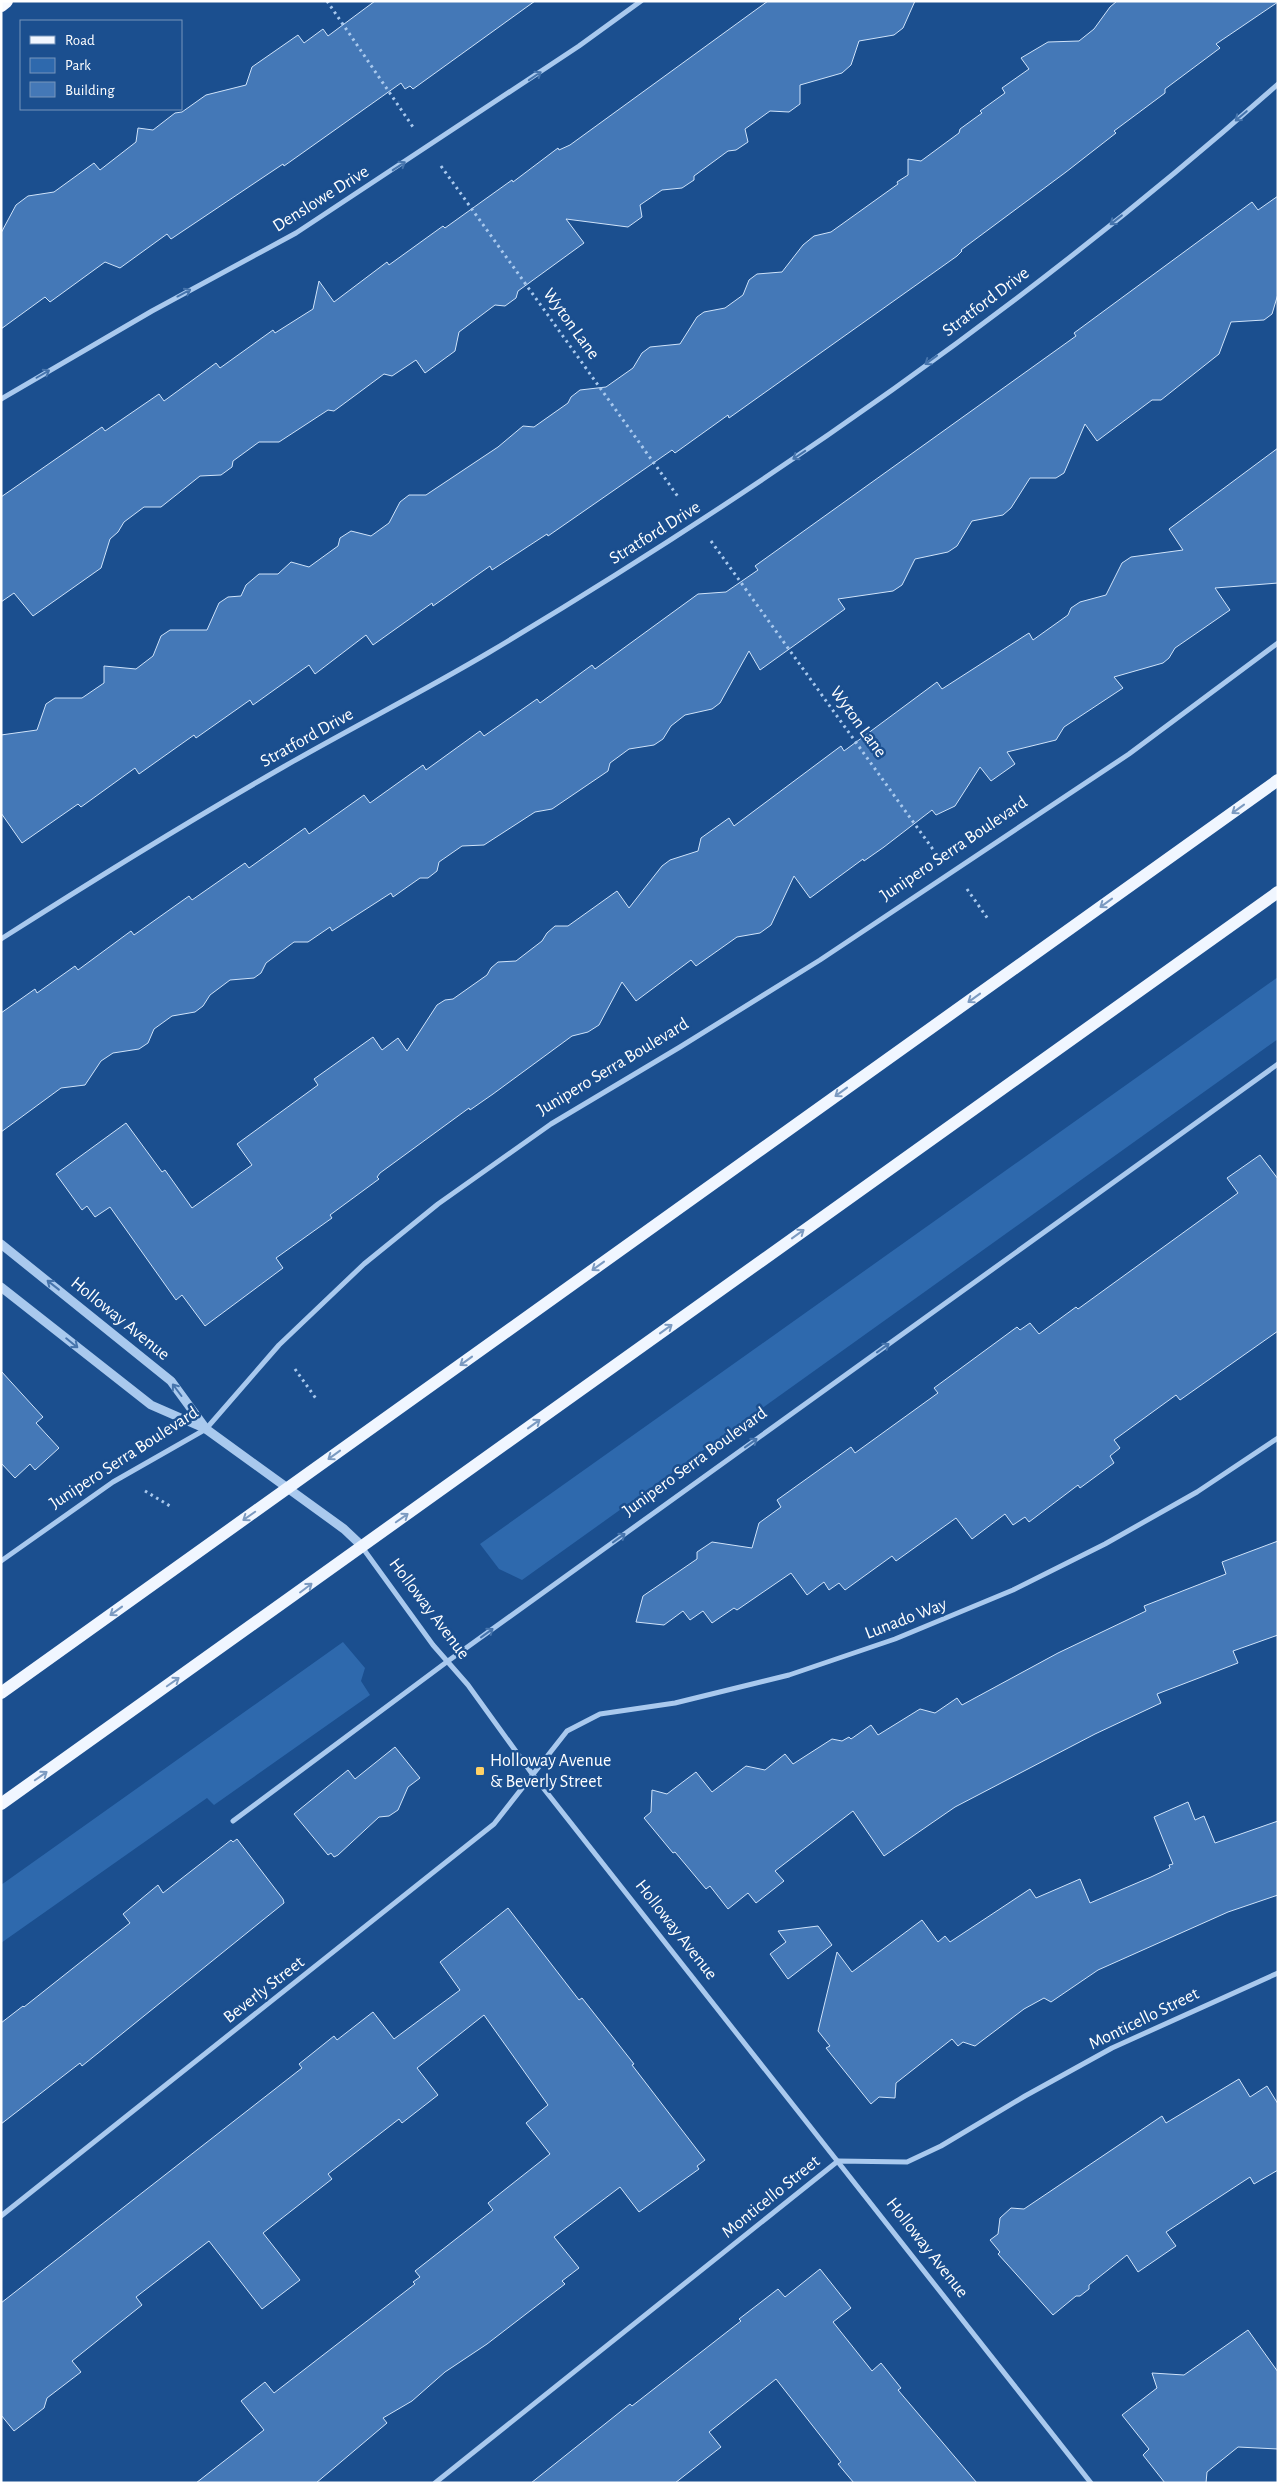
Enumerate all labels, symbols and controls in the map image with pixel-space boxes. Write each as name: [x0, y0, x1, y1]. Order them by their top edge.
legend: [20, 20, 182, 110]
text: Road: [65, 33, 95, 48]
text: Park: [65, 58, 91, 73]
one-way arrow: [527, 71, 541, 81]
text: Building: [65, 83, 115, 98]
one-way arrow: [1235, 110, 1248, 121]
one-way arrow: [392, 160, 406, 171]
street label: Denslowe Drive: [270, 162, 372, 236]
one-way arrow: [1110, 214, 1123, 225]
street label: Stratford Drive: [939, 264, 1033, 340]
street label: Wyton Lane: [539, 285, 603, 363]
one-way arrow: [177, 288, 191, 298]
one-way arrow: [924, 355, 938, 365]
one-way arrow: [36, 369, 50, 379]
one-way arrow: [792, 450, 806, 460]
street label: Stratford Drive: [606, 498, 704, 568]
street label: Wyton Lane: [826, 683, 890, 761]
street label: Stratford Drive: [257, 705, 357, 771]
street label: Junipero Serra Boulevard: [877, 793, 1031, 905]
one-way arrow: [1231, 804, 1245, 814]
one-way arrow: [1099, 898, 1113, 908]
one-way arrow: [967, 993, 981, 1003]
street label: Junipero Serra Boulevard: [534, 1015, 692, 1119]
one-way arrow: [835, 1087, 849, 1097]
one-way arrow: [791, 1229, 805, 1240]
one-way arrow: [591, 1261, 605, 1271]
street label: Holloway Avenue: [67, 1274, 173, 1364]
one-way arrow: [47, 1280, 60, 1291]
one-way arrow: [659, 1324, 673, 1334]
one-way arrow: [65, 1337, 78, 1348]
one-way arrow: [876, 1343, 890, 1353]
one-way arrow: [459, 1356, 473, 1366]
one-way arrow: [172, 1383, 182, 1397]
street label: Junipero Serra Boulevard: [47, 1403, 201, 1513]
street label: Junipero Serra Boulevard: [620, 1404, 770, 1520]
one-way arrow: [527, 1418, 540, 1429]
one-way arrow: [744, 1438, 758, 1448]
one-way arrow: [327, 1450, 341, 1460]
one-way arrow: [242, 1511, 256, 1521]
one-way arrow: [395, 1513, 409, 1523]
one-way arrow: [612, 1533, 626, 1543]
street label: Holloway Avenue: [385, 1555, 473, 1663]
one-way arrow: [299, 1583, 313, 1593]
street label: Lunado Way: [863, 1595, 950, 1643]
one-way arrow: [109, 1606, 123, 1616]
one-way arrow: [480, 1628, 494, 1638]
one-way arrow: [166, 1677, 180, 1687]
place label: Holloway Avenue & Beverly Street: [490, 1752, 611, 1791]
marker: Holloway Avenue & Beverly Street: [474, 1765, 486, 1777]
one-way arrow: [34, 1771, 48, 1781]
street label: Holloway Avenue: [632, 1877, 720, 1983]
street label: Beverly Street: [220, 1953, 308, 2027]
street label: Monticello Street: [1086, 1984, 1202, 2053]
street label: Monticello Street: [719, 2152, 824, 2242]
street label: Holloway Avenue: [883, 2195, 971, 2301]

